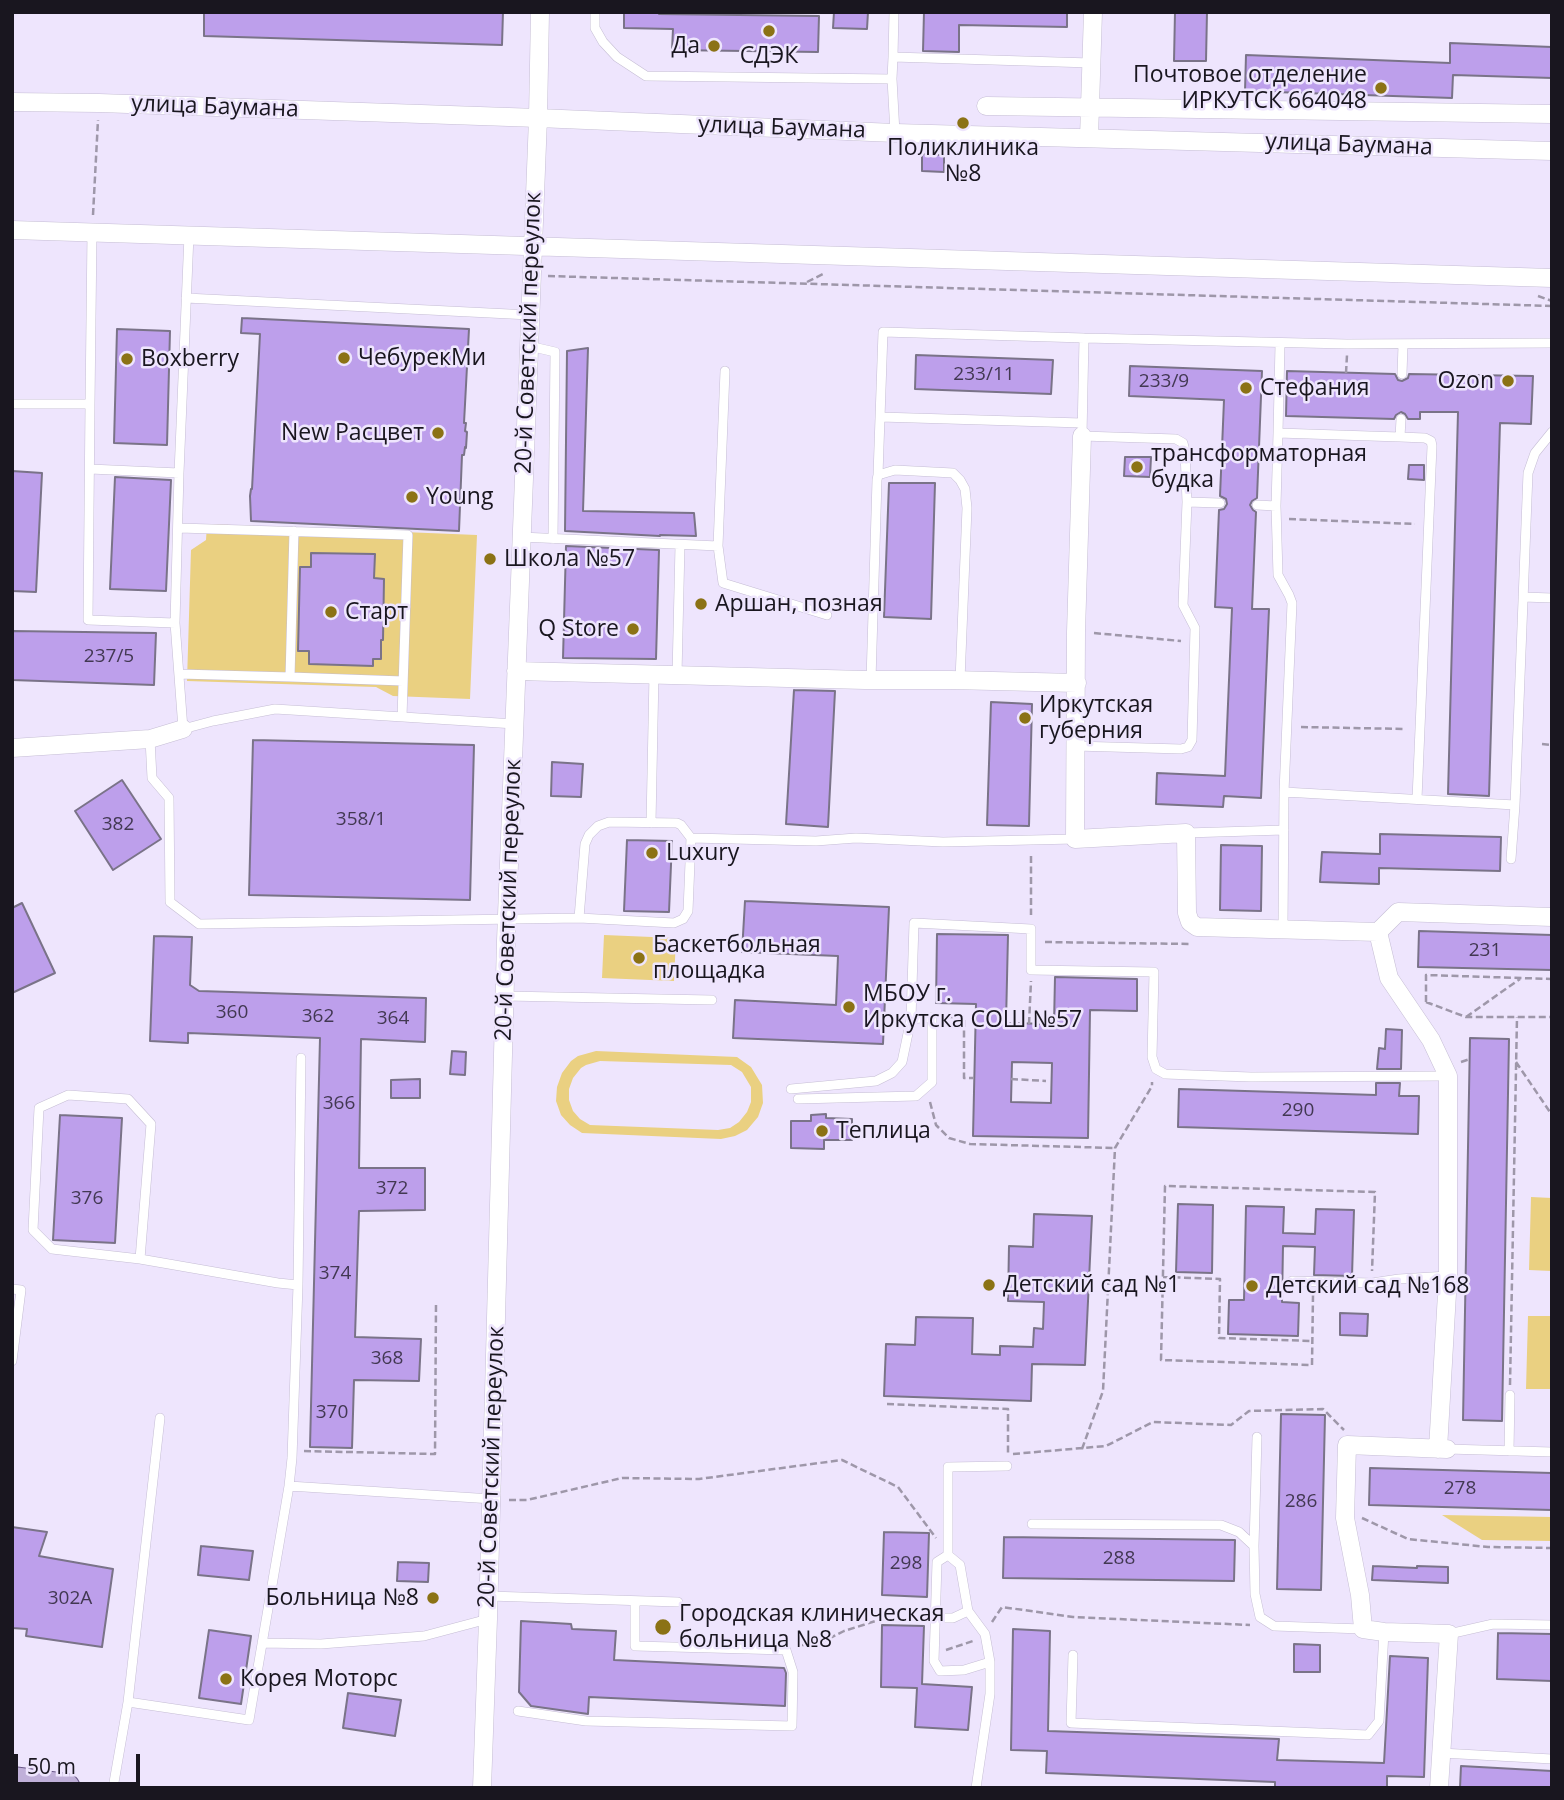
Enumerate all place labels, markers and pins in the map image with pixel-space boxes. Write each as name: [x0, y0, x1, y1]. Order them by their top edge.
marker: СДЭК: [761, 23, 777, 39]
place label: Да: [671, 32, 700, 60]
marker: Да: [706, 38, 722, 54]
place label: СДЭК: [740, 42, 798, 70]
place label: Почтовое отделение ИРКУТСК 664048: [1133, 61, 1367, 115]
marker: Почтовое отделение ИРКУТСК 664048: [1373, 80, 1389, 96]
marker: Поликлиника №8: [955, 115, 971, 131]
place label: Поликлиника №8: [887, 134, 1039, 188]
place label: ЧебурекМи: [358, 344, 486, 372]
place label: Boxberry: [141, 345, 239, 373]
marker: ЧебурекМи: [336, 350, 352, 366]
marker: Boxberry: [119, 351, 135, 367]
place label: Ozon: [1437, 367, 1494, 395]
marker: Ozon: [1500, 373, 1516, 389]
place label: Стефания: [1260, 374, 1369, 402]
marker: Стефания: [1238, 380, 1254, 396]
place label: New Расцвет: [281, 419, 424, 447]
marker: New Расцвет: [430, 425, 446, 441]
place label: трансформаторная будка: [1151, 440, 1367, 494]
marker: трансформаторная будка: [1129, 459, 1145, 475]
place label: Young: [426, 483, 493, 511]
marker: Young: [404, 489, 420, 505]
place label: Школа №57: [504, 545, 635, 573]
marker: Школа №57: [482, 551, 498, 567]
place label: Аршан, позная: [715, 590, 883, 618]
marker: Аршан, позная: [693, 596, 709, 612]
place label: Старт: [345, 598, 408, 626]
marker: Старт: [323, 604, 339, 620]
place label: Q Store: [538, 615, 619, 643]
marker: Q Store: [625, 621, 641, 637]
place label: Иркутская губерния: [1039, 691, 1153, 745]
marker: Иркутская губерния: [1017, 710, 1033, 726]
place label: Luxury: [666, 839, 739, 867]
marker: Luxury: [644, 845, 660, 861]
place label: Баскетбольная площадка: [653, 931, 821, 985]
marker: Баскетбольная площадка: [631, 950, 647, 966]
place label: МБОУ г. Иркутска СОШ №57: [863, 980, 1082, 1034]
marker: МБОУ г. Иркутска СОШ №57: [841, 999, 857, 1015]
place label: Теплица: [836, 1117, 931, 1145]
marker: Теплица: [814, 1123, 830, 1139]
place label: Детский сад №1: [1003, 1271, 1180, 1299]
place label: Детский сад №168: [1266, 1272, 1469, 1300]
marker: Детский сад №1: [981, 1277, 997, 1293]
marker: Детский сад №168: [1244, 1278, 1260, 1294]
place label: Больница №8: [265, 1584, 419, 1612]
marker: Больница №8: [425, 1590, 441, 1606]
place label: Городская клиническая больница №8: [679, 1600, 944, 1654]
marker: Городская клиническая больница №8: [653, 1617, 673, 1637]
place label: Корея Моторс: [240, 1665, 398, 1693]
marker: Корея Моторс: [218, 1671, 234, 1687]

